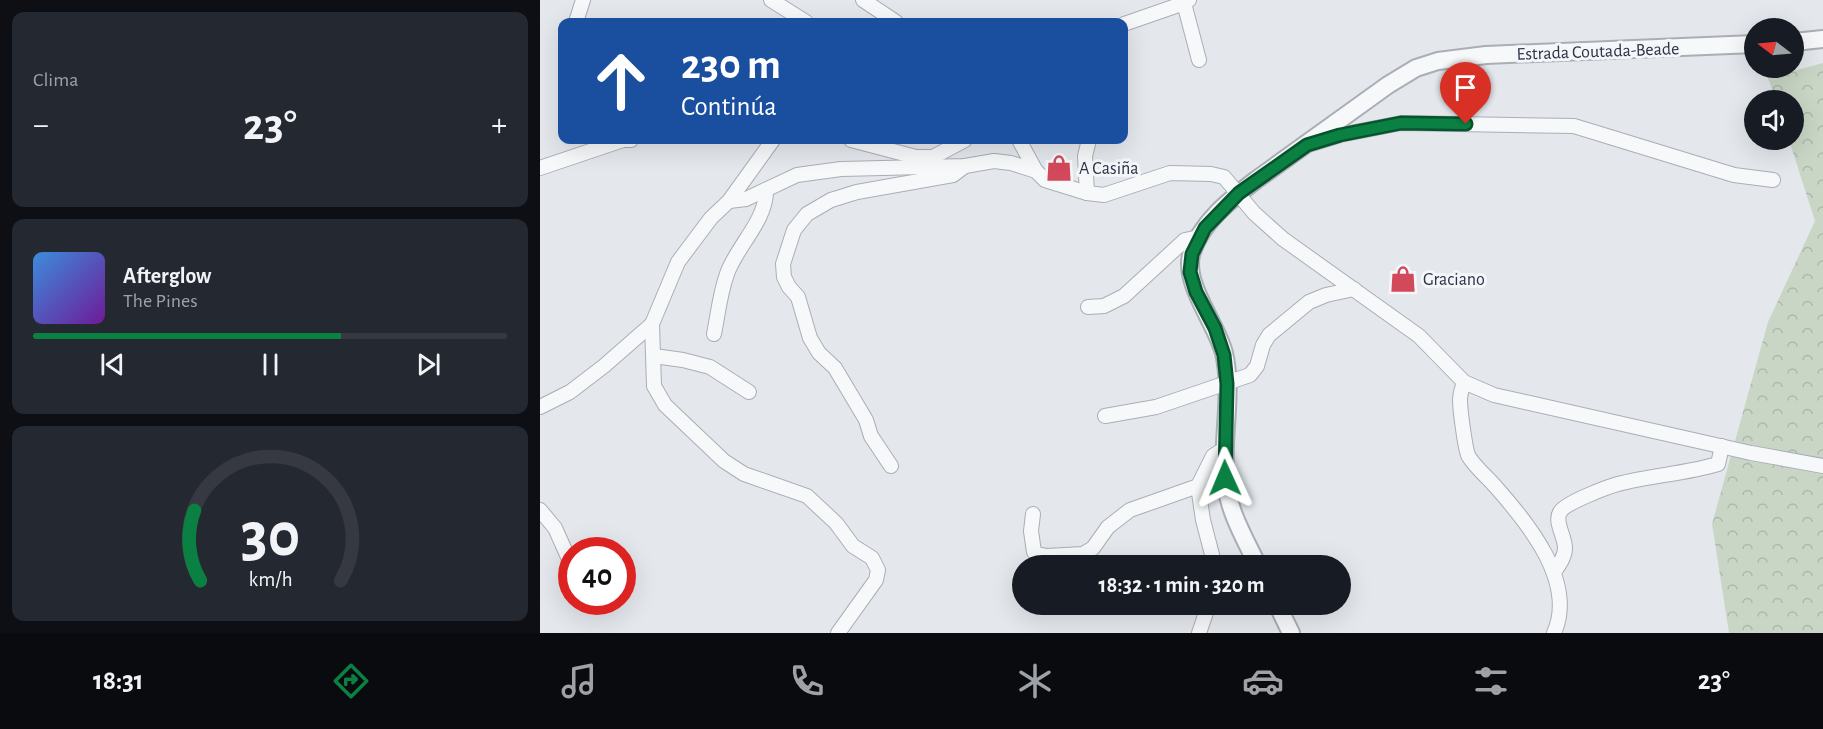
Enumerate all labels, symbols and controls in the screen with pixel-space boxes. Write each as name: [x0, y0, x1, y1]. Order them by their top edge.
north arrow: [1744, 18, 1804, 78]
map controls: [1744, 18, 1804, 150]
street label: Estrada Coutada-Beade: [1516, 40, 1680, 64]
icon: ahead: [582, 42, 660, 120]
text: 230 m: [681, 44, 781, 86]
pin: [1440, 62, 1491, 124]
text: Clima: [33, 70, 78, 90]
icon: arrive: [1449, 71, 1482, 104]
button: sound: [1744, 90, 1804, 150]
text: Continúa: [681, 93, 777, 120]
text: 23°: [243, 103, 297, 148]
text: −: [33, 109, 49, 142]
text: +: [491, 109, 507, 142]
shop icon: A Casiña: [1044, 153, 1074, 183]
place label: A Casiña: [1079, 160, 1139, 178]
shop icon: Graciano: [1388, 264, 1418, 294]
text: Afterglow: [123, 265, 211, 287]
place label: Graciano: [1423, 271, 1485, 289]
text: The Pines: [123, 291, 198, 311]
icon: previous: [96, 348, 129, 381]
icon: pause: [254, 348, 287, 381]
icon: next: [412, 348, 445, 381]
position arrow: [1193, 446, 1257, 510]
text: 30: [240, 505, 300, 567]
speed limit sign: 40: [558, 537, 636, 615]
text: km/h: [248, 569, 292, 590]
text: 18:32 · 1 min · 320 m: [1099, 574, 1264, 596]
icon: directions: [330, 660, 372, 702]
icon: music: [558, 660, 600, 702]
icon: phone: [786, 660, 828, 702]
icon: climate: [1014, 660, 1056, 702]
icon: car: [1242, 660, 1284, 702]
icon: filters: [1470, 660, 1512, 702]
text: 18:31: [93, 667, 144, 694]
text: 23°: [1698, 667, 1730, 694]

